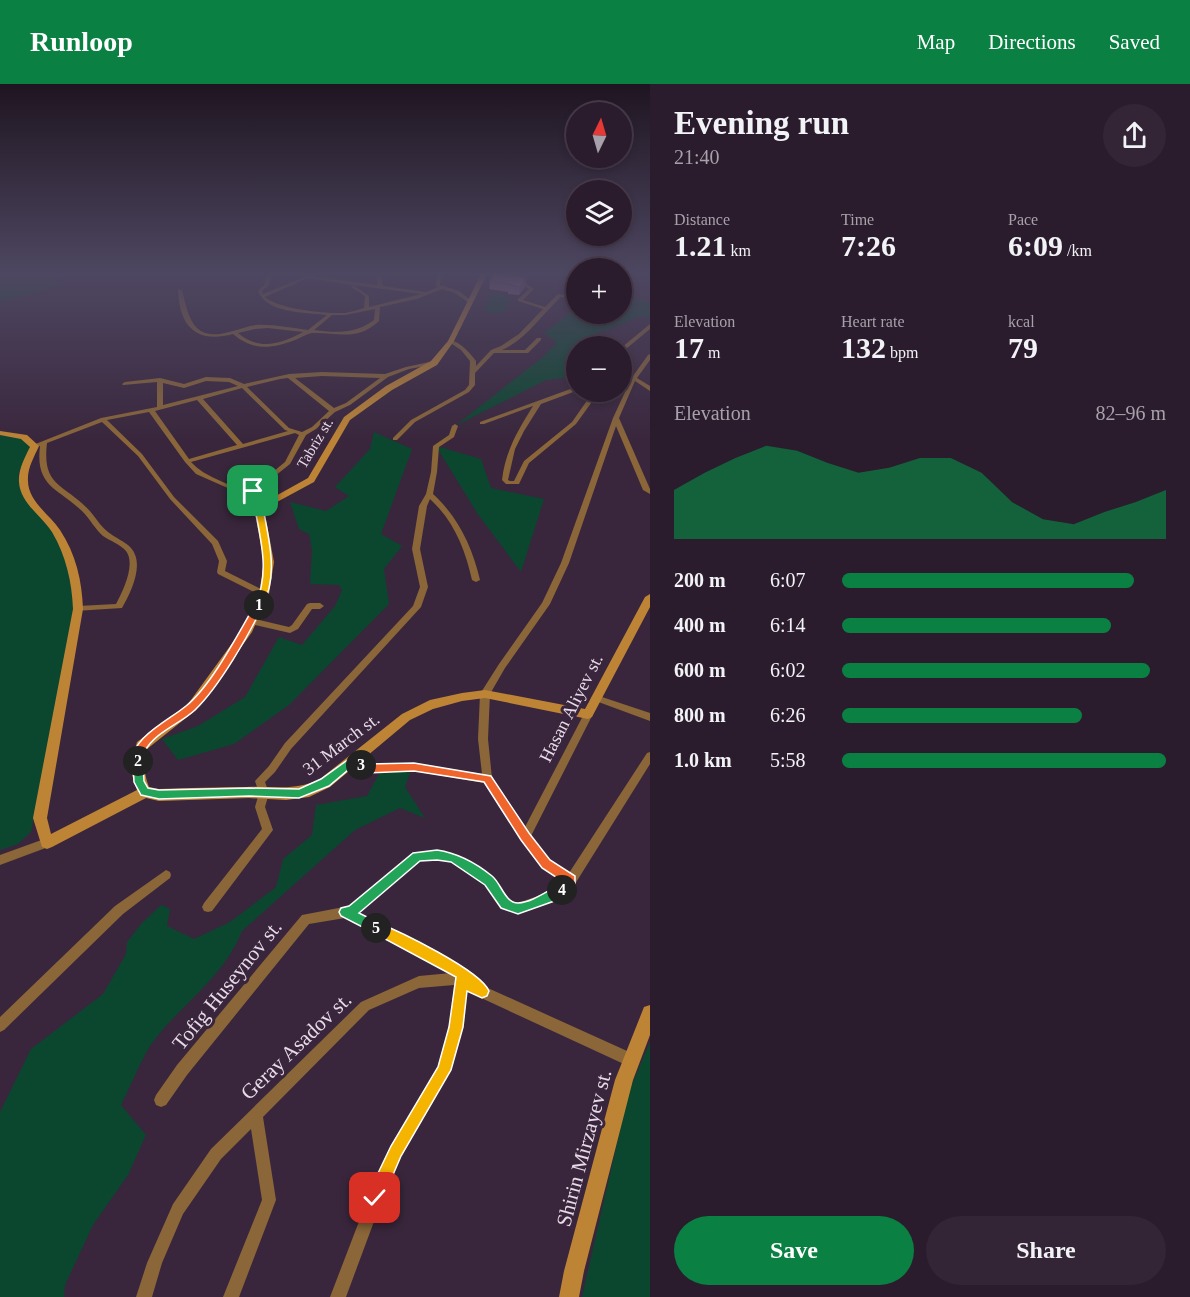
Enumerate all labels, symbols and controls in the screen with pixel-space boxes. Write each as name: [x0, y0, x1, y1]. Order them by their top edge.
text: Runloop: [30, 26, 133, 57]
text: Map: [917, 30, 955, 54]
text: Directions: [988, 30, 1076, 54]
text: Saved: [1109, 30, 1160, 54]
north arrow: [566, 102, 632, 168]
map controls: [566, 102, 632, 402]
button: share: [1103, 104, 1166, 167]
text: Evening run: [674, 105, 849, 141]
text: 21:40: [674, 146, 720, 168]
button: layers: [566, 180, 632, 246]
text: Distance: [674, 211, 730, 228]
text: Time: [841, 211, 874, 228]
text: Pace: [1008, 211, 1038, 228]
text: 1.21: [674, 229, 727, 262]
text: 7:26: [841, 229, 896, 262]
text: 6:09: [1008, 229, 1063, 262]
text: km: [727, 242, 751, 259]
text: /km: [1063, 242, 1092, 259]
button: +: [566, 258, 632, 324]
text: Elevation: [674, 313, 735, 330]
text: Heart rate: [841, 313, 905, 330]
text: kcal: [1008, 313, 1035, 330]
text: 17: [674, 331, 704, 364]
text: 132: [841, 331, 886, 364]
text: 79: [1008, 331, 1038, 364]
button: −: [566, 336, 632, 402]
text: m: [704, 344, 720, 361]
text: bpm: [886, 344, 918, 361]
text: Elevation: [674, 402, 751, 424]
text: 82–96 m: [1095, 402, 1166, 424]
street label: Tabriz st.: [294, 415, 336, 471]
pin: [227, 465, 278, 516]
icon: arrive: [236, 474, 269, 507]
text: 200 m: [674, 569, 726, 591]
text: 6:07: [770, 569, 806, 591]
pin: 1: [244, 590, 274, 620]
text: 1: [255, 596, 263, 613]
text: 400 m: [674, 614, 726, 636]
text: 6:14: [770, 614, 806, 636]
street label: Hasan Aliyev st.: [535, 651, 607, 765]
text: 600 m: [674, 659, 726, 681]
text: 6:02: [770, 659, 806, 681]
text: 800 m: [674, 704, 726, 726]
text: 6:26: [770, 704, 806, 726]
street label: 31 March st.: [298, 708, 384, 780]
pin: 2: [123, 746, 153, 776]
text: 1.0 km: [674, 749, 732, 771]
text: 5:58: [770, 749, 806, 771]
pin: 3: [346, 750, 376, 780]
text: 2: [134, 752, 142, 769]
pin: 4: [547, 875, 577, 905]
text: 4: [558, 881, 566, 898]
pin: 5: [361, 913, 391, 943]
street label: Tofig Huseynov st.: [167, 915, 287, 1055]
text: 5: [372, 919, 380, 936]
street label: Geray Asadov st.: [236, 987, 356, 1105]
street label: Shirin Mirzayev st.: [552, 1067, 616, 1229]
pin: [349, 1172, 400, 1223]
icon: check: [358, 1181, 391, 1214]
button: Save: [674, 1216, 914, 1285]
button: Share: [926, 1216, 1166, 1285]

